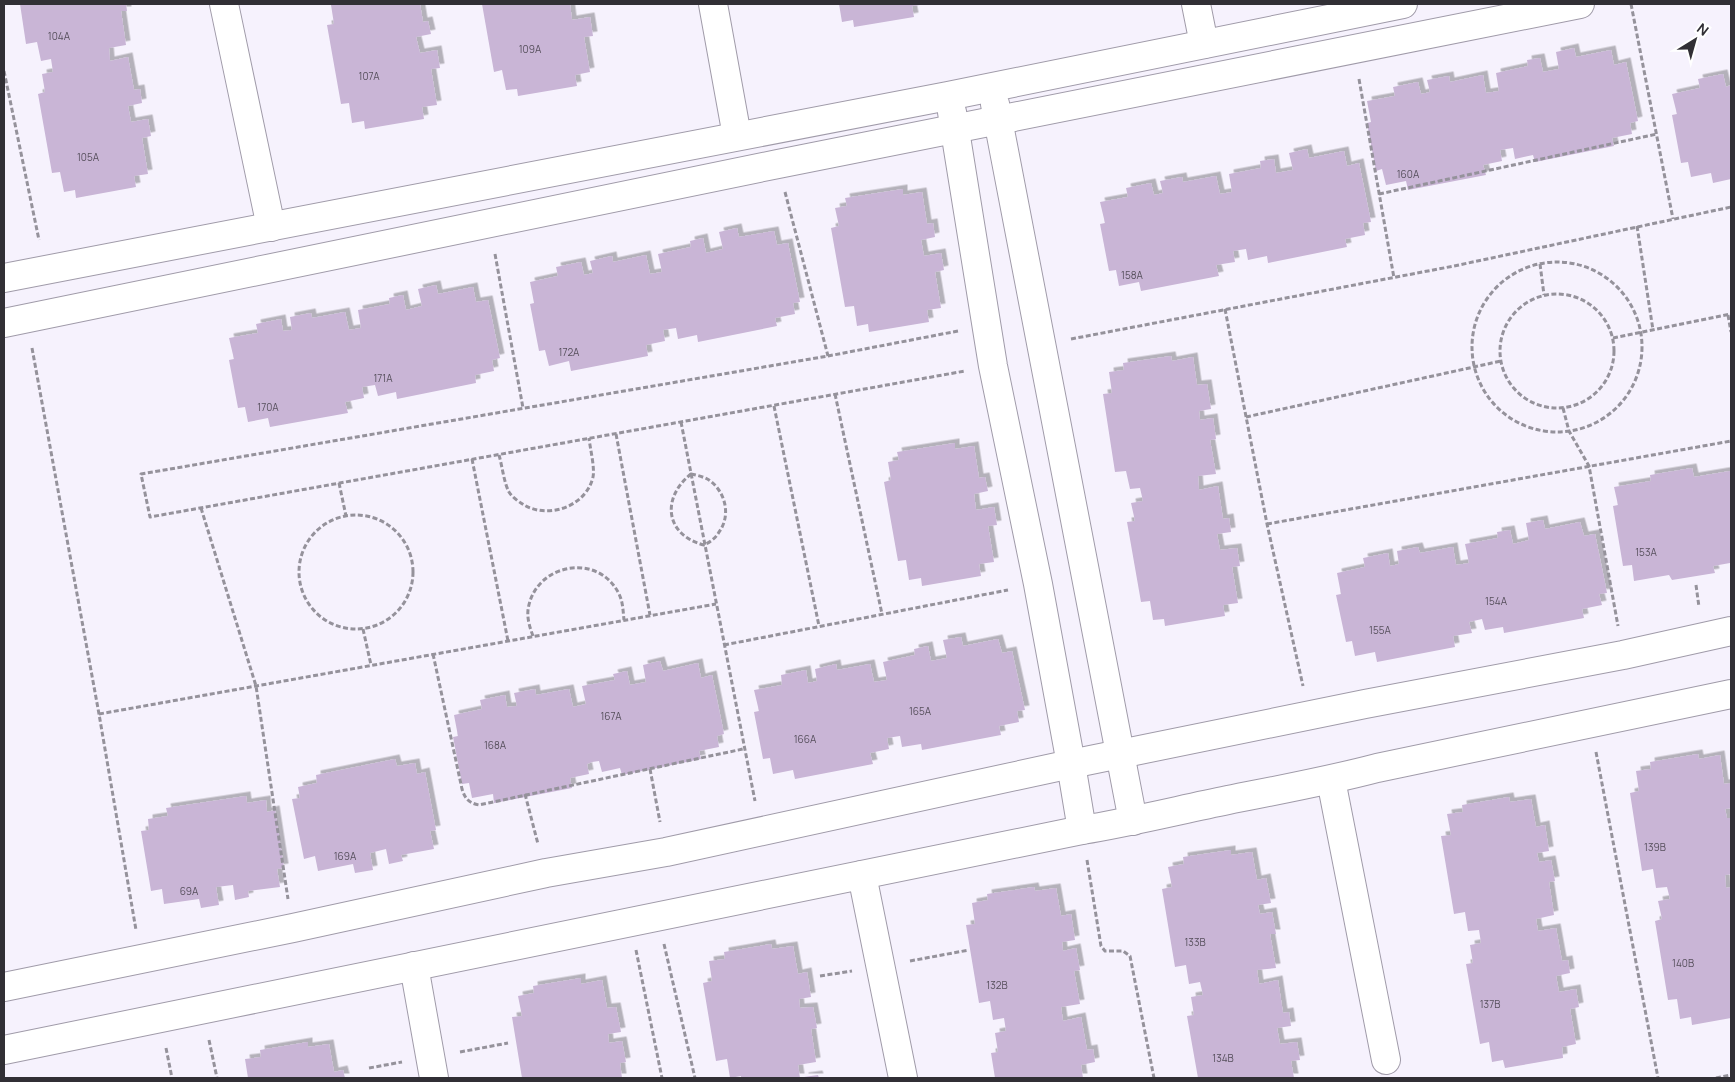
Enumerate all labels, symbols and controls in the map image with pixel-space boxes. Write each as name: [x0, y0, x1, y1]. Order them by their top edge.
north arrow: [1670, 15, 1720, 65]
text: N: [1693, 19, 1713, 40]
house number: 104A: [48, 29, 71, 43]
house number: 109A: [519, 42, 542, 56]
house number: 107A: [359, 69, 380, 83]
house number: 105A: [77, 150, 100, 164]
house number: 160A: [1397, 167, 1420, 181]
house number: 158A: [1121, 268, 1144, 282]
house number: 172A: [559, 345, 580, 359]
house number: 171A: [373, 371, 393, 385]
house number: 170A: [257, 400, 279, 414]
house number: 153A: [1635, 545, 1657, 559]
house number: 154A: [1485, 594, 1508, 608]
house number: 155A: [1369, 623, 1392, 637]
house number: 165A: [909, 704, 932, 718]
house number: 167A: [600, 709, 622, 723]
house number: 166A: [794, 732, 817, 746]
house number: 168A: [484, 738, 507, 752]
house number: 139B: [1644, 840, 1666, 854]
house number: 169A: [334, 849, 357, 863]
house number: 69A: [180, 884, 199, 898]
house number: 133B: [1184, 935, 1206, 949]
house number: 140B: [1672, 956, 1694, 970]
house number: 132B: [986, 978, 1008, 992]
house number: 137B: [1480, 997, 1500, 1011]
house number: 134B: [1212, 1051, 1234, 1065]

